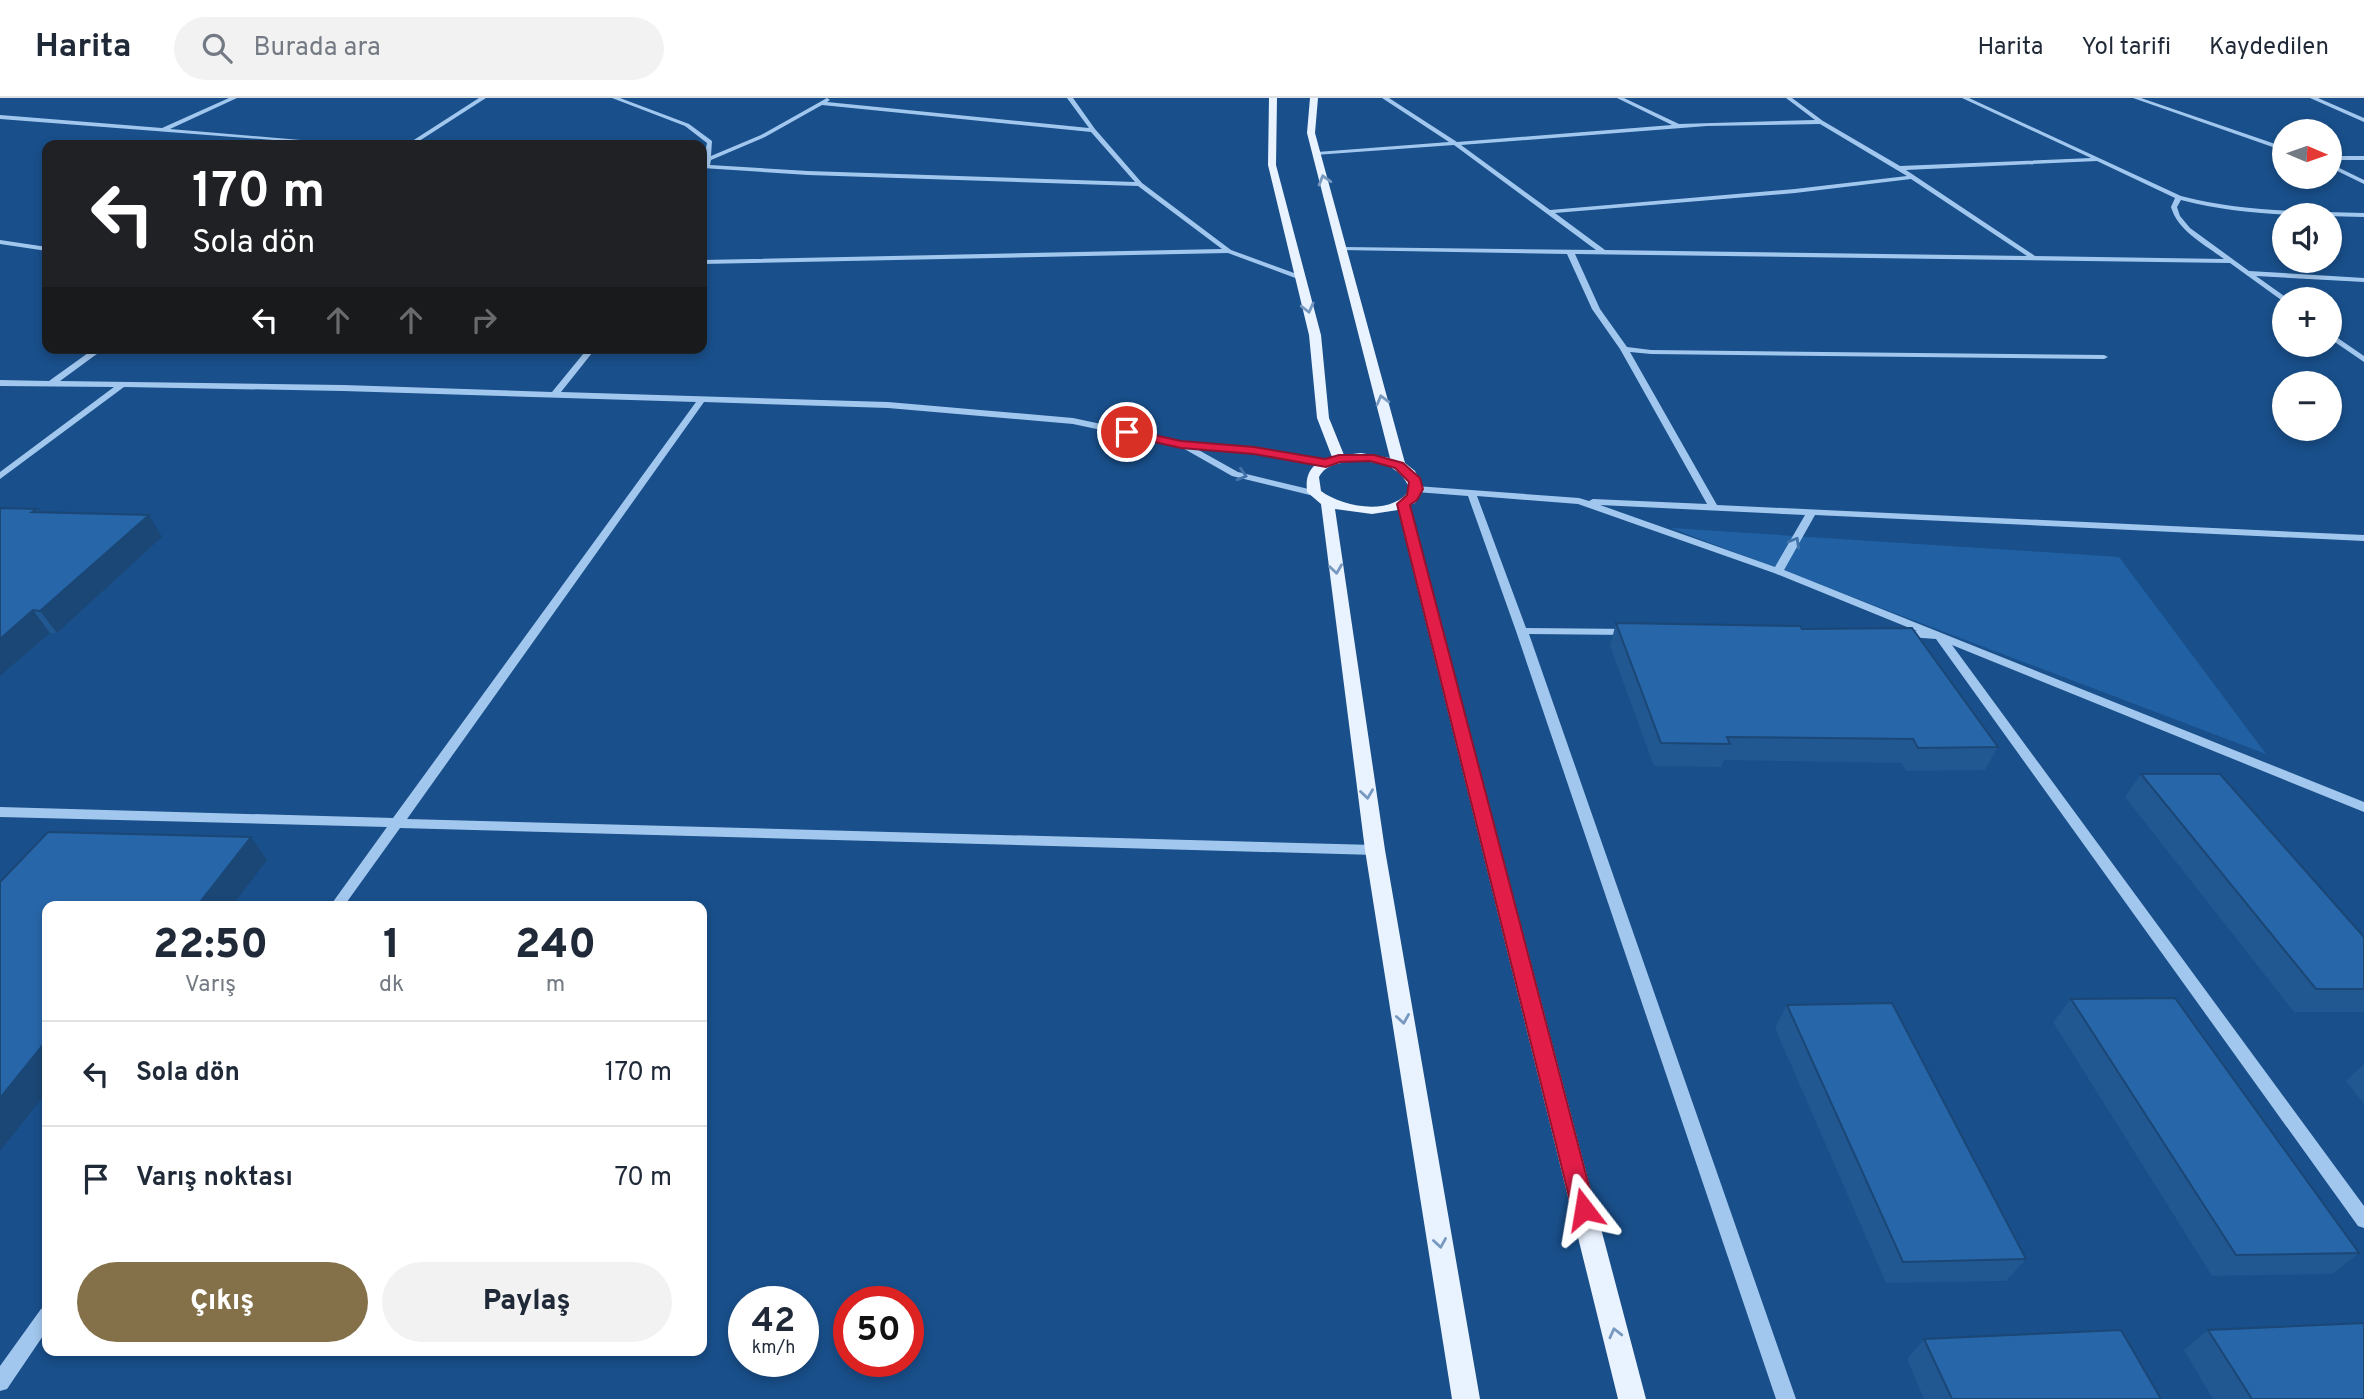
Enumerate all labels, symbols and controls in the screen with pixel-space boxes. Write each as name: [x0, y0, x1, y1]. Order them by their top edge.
search box: [174, 17, 664, 80]
text: Harita: [35, 27, 132, 69]
icon: search: [198, 29, 236, 67]
text: Burada ara: [254, 32, 381, 65]
text: Harita: [1978, 33, 2043, 63]
text: Yol tarifi: [2081, 33, 2171, 63]
text: Kaydedilen: [2209, 33, 2329, 63]
north arrow: [2272, 119, 2342, 189]
map controls: [2272, 119, 2342, 441]
text: 170 m: [192, 163, 325, 225]
icon: left: [77, 168, 168, 259]
one-way arrow: [1317, 174, 1332, 186]
button: sound: [2272, 203, 2342, 273]
text: Sola dön: [192, 224, 315, 264]
button: +: [2272, 287, 2342, 357]
icon: left: [246, 301, 284, 339]
icon: ahead: [319, 301, 357, 339]
icon: ahead: [392, 301, 430, 339]
icon: right: [465, 301, 503, 339]
one-way arrow: [1300, 302, 1315, 314]
button: −: [2272, 371, 2342, 441]
one-way arrow: [1376, 394, 1390, 406]
pin: [1097, 402, 1157, 462]
icon: arrive: [1108, 413, 1146, 451]
one-way arrow: [1235, 467, 1248, 481]
one-way arrow: [1787, 536, 1800, 549]
one-way arrow: [1329, 563, 1344, 575]
one-way arrow: [1359, 789, 1374, 800]
text: 22:50: [153, 920, 268, 973]
text: 1: [383, 920, 400, 973]
text: 240: [515, 920, 596, 973]
text: Varış: [185, 971, 236, 1000]
text: dk: [379, 971, 404, 1000]
text: m: [546, 971, 565, 1000]
one-way arrow: [1395, 1013, 1410, 1025]
icon: left: [77, 1055, 115, 1093]
text: Sola dön: [136, 1057, 240, 1090]
text: 170 m: [605, 1057, 672, 1090]
icon: arrive: [77, 1160, 115, 1198]
text: Varış noktası: [136, 1162, 293, 1195]
text: 70 m: [614, 1162, 672, 1195]
position arrow: [1547, 1172, 1621, 1246]
one-way arrow: [1432, 1238, 1447, 1249]
button: Çıkış: [77, 1262, 368, 1342]
button: Paylaş: [382, 1262, 672, 1342]
speed limit sign: 50: [833, 1286, 924, 1377]
text: 42: [752, 1300, 795, 1344]
one-way arrow: [1609, 1327, 1623, 1339]
text: km/h: [752, 1337, 795, 1360]

